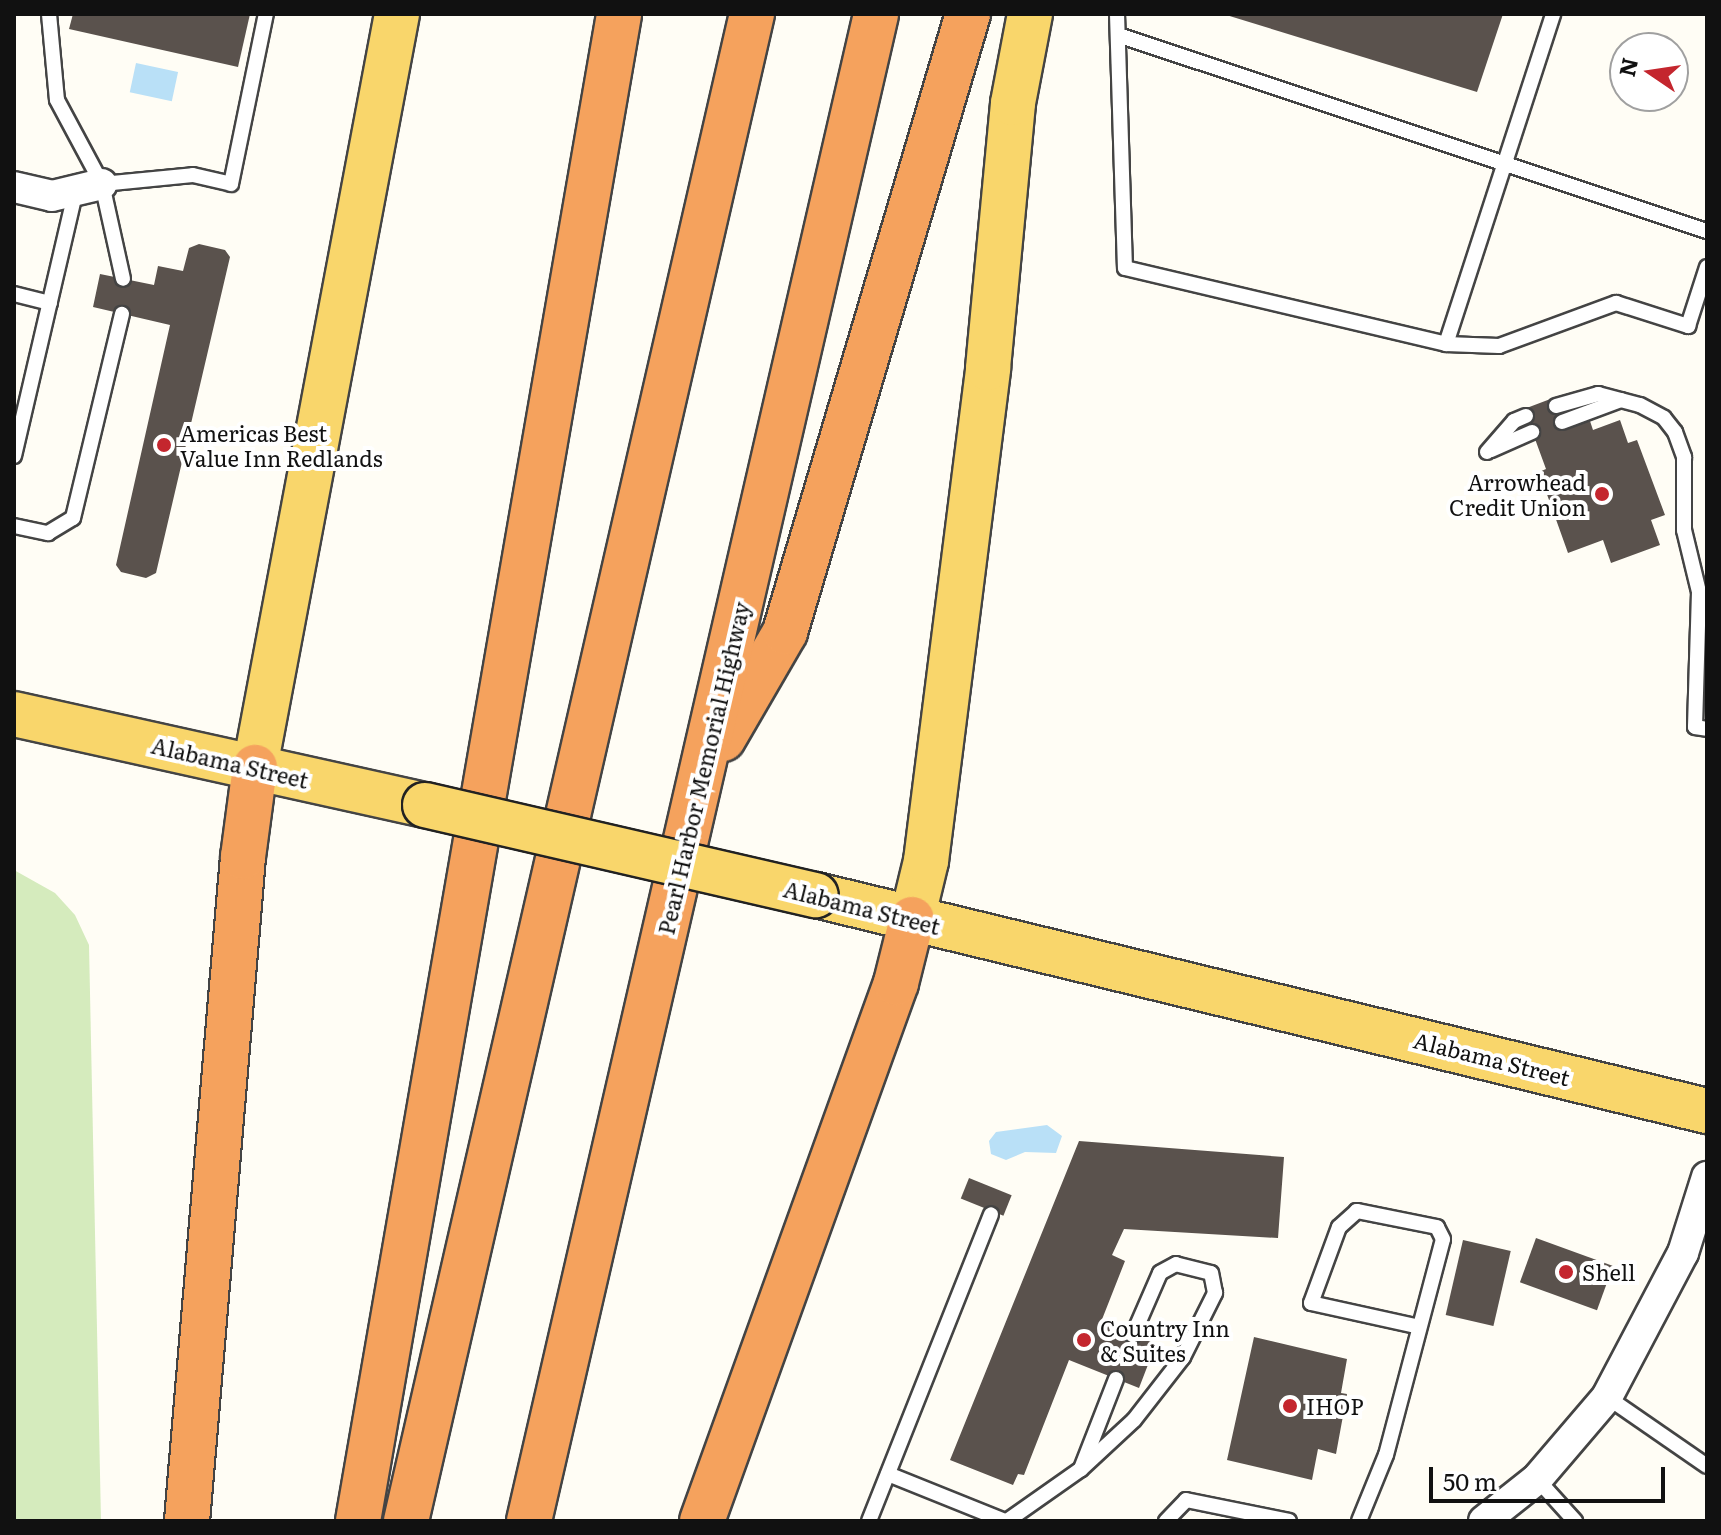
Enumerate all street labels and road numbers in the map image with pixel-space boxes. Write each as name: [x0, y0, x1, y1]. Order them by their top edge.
street label: Pearl Harbor Memorial Highway: [652, 599, 754, 937]
street label: Alabama Street: [149, 731, 311, 793]
street label: Alabama Street: [781, 875, 943, 939]
street label: Alabama Street: [1411, 1026, 1573, 1090]

